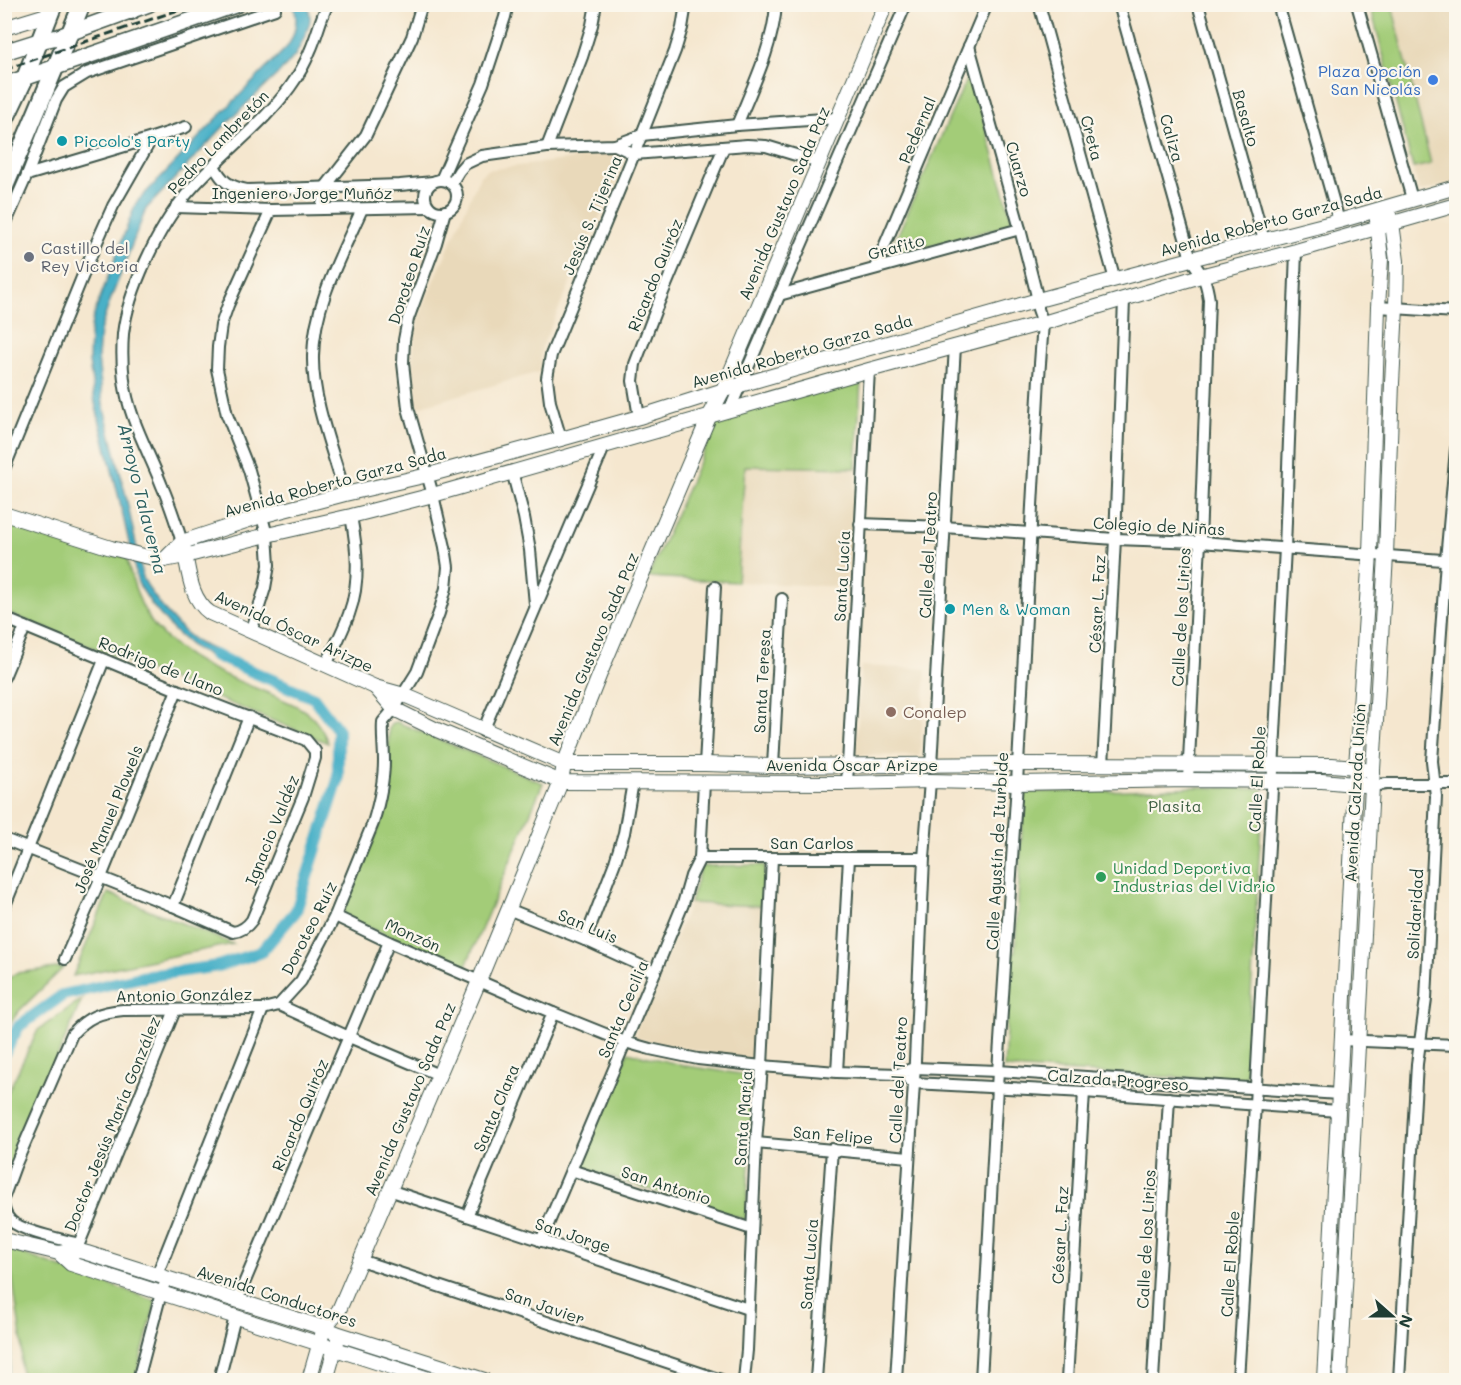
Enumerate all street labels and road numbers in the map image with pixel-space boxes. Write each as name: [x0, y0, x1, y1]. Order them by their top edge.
street label: Pedro Lambretón: [162, 85, 273, 198]
street label: Basalto: [1228, 87, 1265, 149]
street label: Pedernal: [893, 93, 940, 166]
street label: Avenida Gustavo Sada Paz: [733, 103, 834, 303]
street label: Caliza: [1156, 111, 1189, 164]
street label: Creta: [1076, 113, 1109, 163]
street label: Cuarzo: [1002, 139, 1037, 199]
street label: Jesús S. Tijerina: [557, 152, 626, 278]
street label: Avenida Roberto Garza Sada: [1157, 181, 1384, 260]
street label: Ingeniero Jorge Muñóz: [212, 182, 392, 203]
street label: Ricardo Quiróz: [622, 215, 687, 334]
street label: Doroteo Ruíz: [383, 223, 434, 327]
street label: Grafito: [865, 229, 926, 264]
street label: Avenida Roberto Garza Sada: [689, 309, 915, 392]
street label: Avenida Roberto Garza Sada: [221, 442, 448, 521]
street label: Calle del Teatro: [914, 491, 941, 619]
street label: Colegio de Niñas: [1093, 512, 1226, 539]
street label: Santa Lucía: [829, 530, 854, 622]
street label: Calle de los Lirios: [1166, 547, 1195, 687]
street label: Avenida Gustavo Sada Paz: [542, 549, 643, 749]
street label: César L. Faz: [1083, 554, 1110, 654]
street label: Avenida Óscar Arizpe: [212, 585, 377, 677]
street label: Santa Teresa: [748, 628, 775, 734]
street label: Rodrigo de Llano: [96, 631, 227, 700]
street label: Avenida Calzada Unión: [1339, 703, 1370, 883]
street label: Calle El Roble: [1243, 725, 1270, 833]
street label: José Manuel Plowels: [68, 742, 147, 896]
street label: Calle Agustín de Iturbide: [981, 751, 1012, 951]
street label: Avenida Óscar Arizpe: [766, 754, 938, 775]
street label: Ignacio Valdéz: [240, 771, 303, 888]
street label: San Carlos: [770, 832, 854, 853]
street label: Solidaridad: [1402, 868, 1427, 960]
street label: Doroteo Ruíz: [276, 877, 341, 978]
street label: San Luis: [555, 904, 621, 947]
street label: Monzón: [382, 913, 444, 956]
street label: Santa Cecilia: [592, 957, 653, 1061]
street label: Antonio González: [115, 983, 253, 1006]
street label: Avenida Gustavo Sada Paz: [359, 999, 460, 1199]
street label: Doctor Jesús María González: [59, 1013, 164, 1235]
street label: Calle del Teatro: [884, 1016, 911, 1144]
street label: Ricardo Quiróz: [266, 1055, 333, 1174]
street label: Santa Clara: [468, 1061, 523, 1155]
street label: Calzada Progreso: [1047, 1064, 1189, 1095]
street label: Santa María: [729, 1069, 756, 1166]
street label: San Felipe: [792, 1121, 874, 1148]
street label: San Antonio: [619, 1160, 713, 1209]
street label: Calle de los Lirios: [1131, 1169, 1160, 1309]
street label: César L. Faz: [1046, 1185, 1073, 1285]
street label: Calle El Roble: [1215, 1210, 1244, 1318]
street label: San Jorge: [533, 1212, 614, 1257]
street label: Santa Lucía: [795, 1218, 822, 1310]
street label: Avenida Conductores: [194, 1260, 360, 1331]
street label: San Javier: [502, 1282, 588, 1329]

